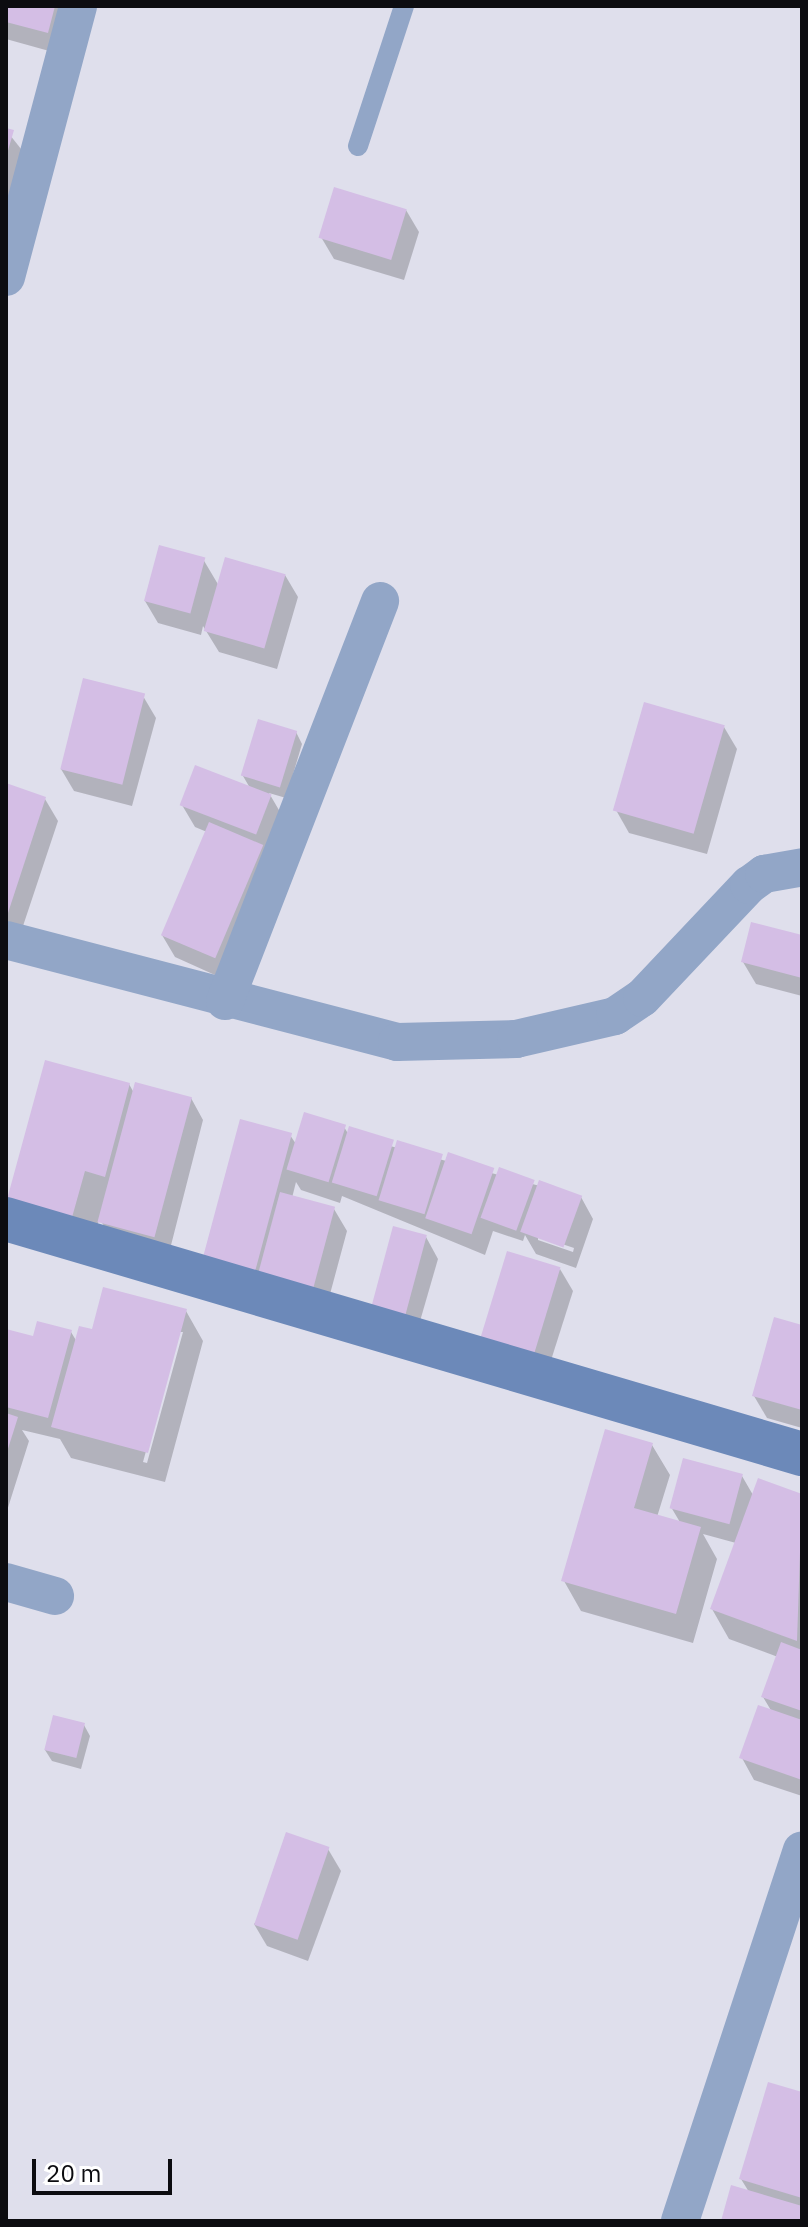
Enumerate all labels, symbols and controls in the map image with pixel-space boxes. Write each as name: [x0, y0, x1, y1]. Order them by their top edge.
scale bar: [36, 2143, 176, 2193]
text: 20 m: [46, 2157, 101, 2189]

